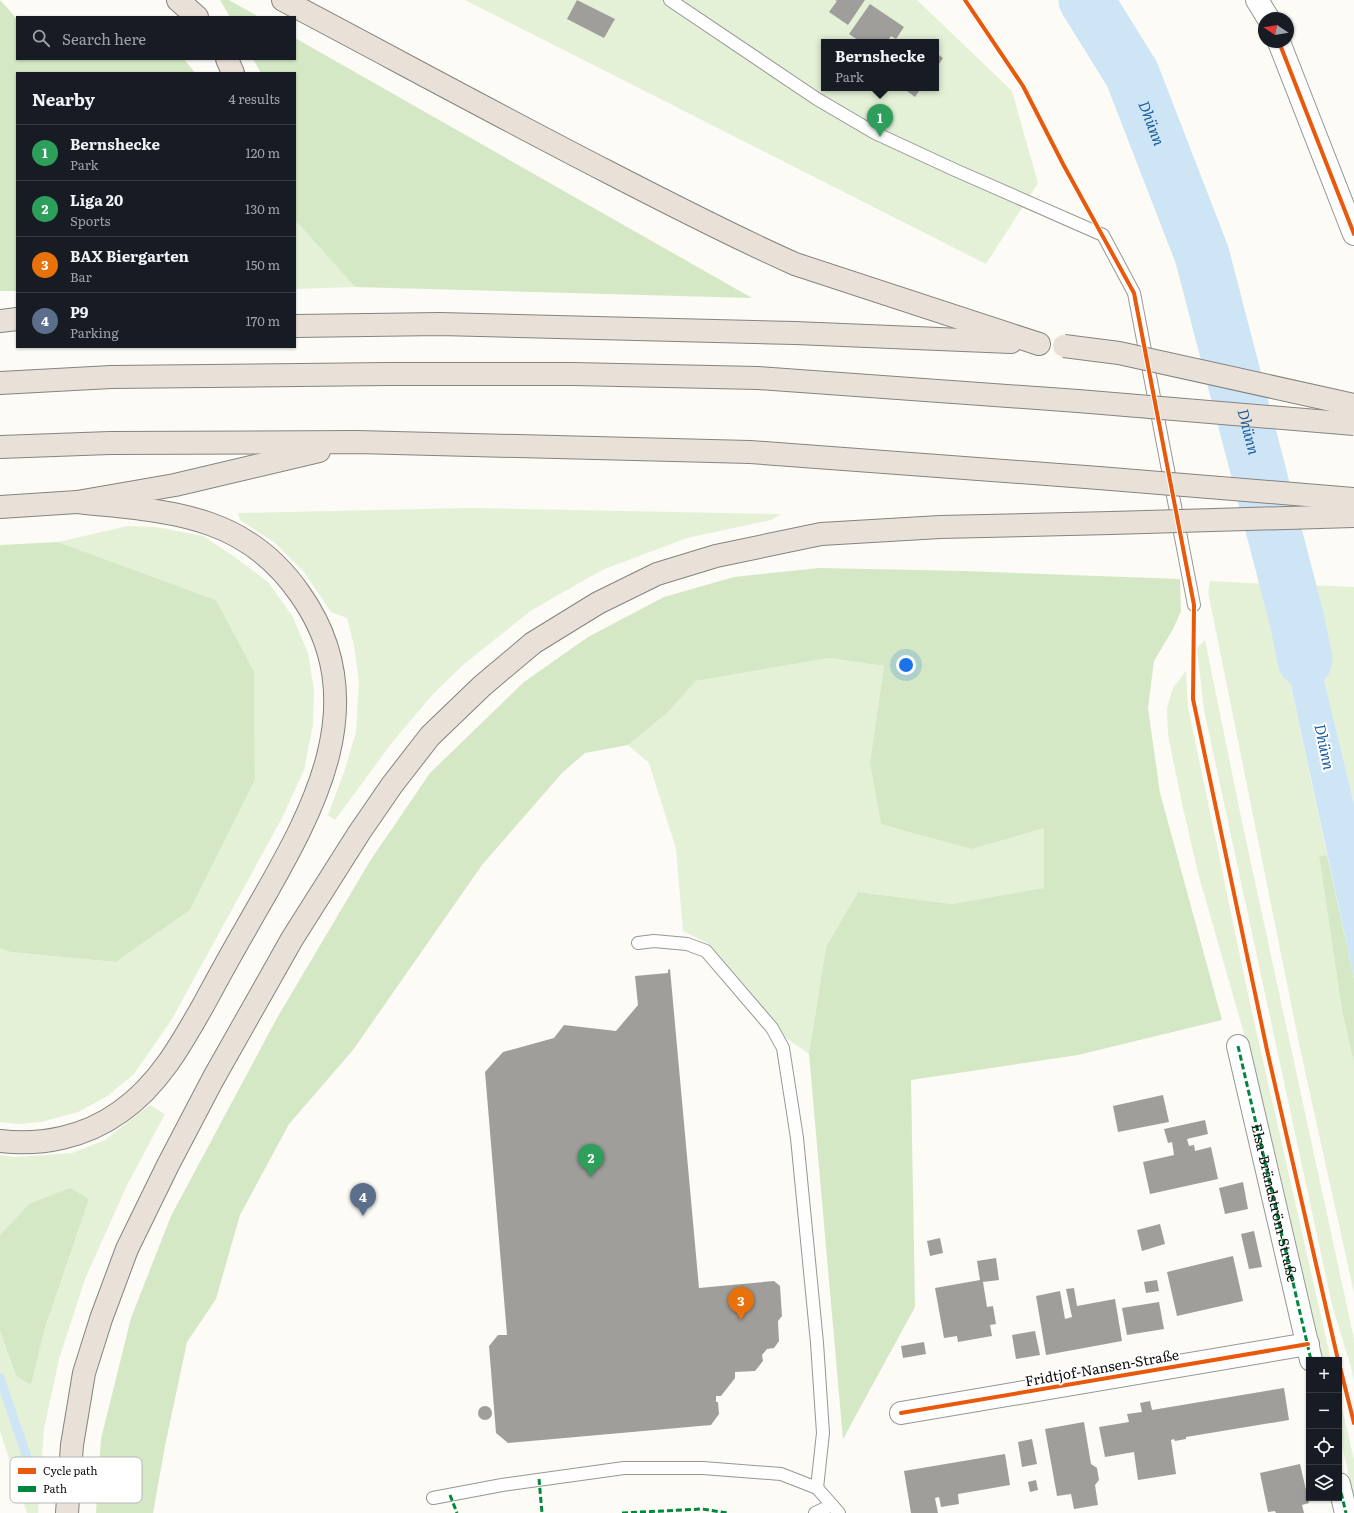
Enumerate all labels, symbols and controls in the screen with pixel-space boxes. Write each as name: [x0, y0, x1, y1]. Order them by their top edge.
north arrow: [1258, 12, 1294, 48]
search box: [16, 16, 296, 60]
icon: search: [30, 27, 52, 49]
text: Search here: [62, 27, 146, 50]
popup: [821, 39, 939, 91]
text: Bernshecke: [835, 44, 925, 67]
text: Park: [835, 67, 864, 86]
text: Nearby: [32, 86, 95, 111]
text: 4 results: [229, 89, 280, 108]
water label: Dhünn: [1133, 97, 1172, 149]
pin: 1: [867, 104, 893, 137]
text: Bernshecke: [70, 132, 160, 155]
text: 1: [42, 143, 48, 162]
text: 120 m: [245, 143, 280, 162]
text: Park: [70, 155, 99, 174]
text: Liga 20: [70, 188, 123, 211]
text: 2: [42, 199, 48, 218]
text: 130 m: [245, 199, 280, 218]
text: Sports: [70, 211, 110, 230]
text: BAX Biergarten: [70, 244, 189, 267]
text: 3: [41, 255, 49, 274]
text: 150 m: [245, 255, 280, 274]
text: Bar: [70, 267, 92, 286]
text: P9: [70, 300, 88, 323]
text: 4: [41, 311, 49, 330]
text: 170 m: [246, 311, 280, 330]
text: Parking: [70, 323, 119, 342]
water label: Dhünn: [1232, 406, 1267, 457]
your location: [896, 655, 916, 675]
water label: Dhünn: [1309, 722, 1342, 772]
street label: Elsa-Brändström-Straße: [1247, 1121, 1304, 1284]
pin: 2: [578, 1144, 604, 1177]
pin: 4: [350, 1183, 376, 1216]
pin: 3: [728, 1287, 754, 1320]
street label: Fridtjof-Nansen-Straße: [1023, 1344, 1180, 1390]
map controls: [1306, 1357, 1342, 1501]
button: +: [1306, 1357, 1342, 1393]
button: −: [1306, 1393, 1342, 1429]
button: locate: [1306, 1429, 1342, 1465]
legend: [10, 1457, 142, 1503]
text: Cycle path: [43, 1462, 98, 1478]
button: layers: [1306, 1465, 1342, 1501]
text: Path: [43, 1480, 67, 1496]

